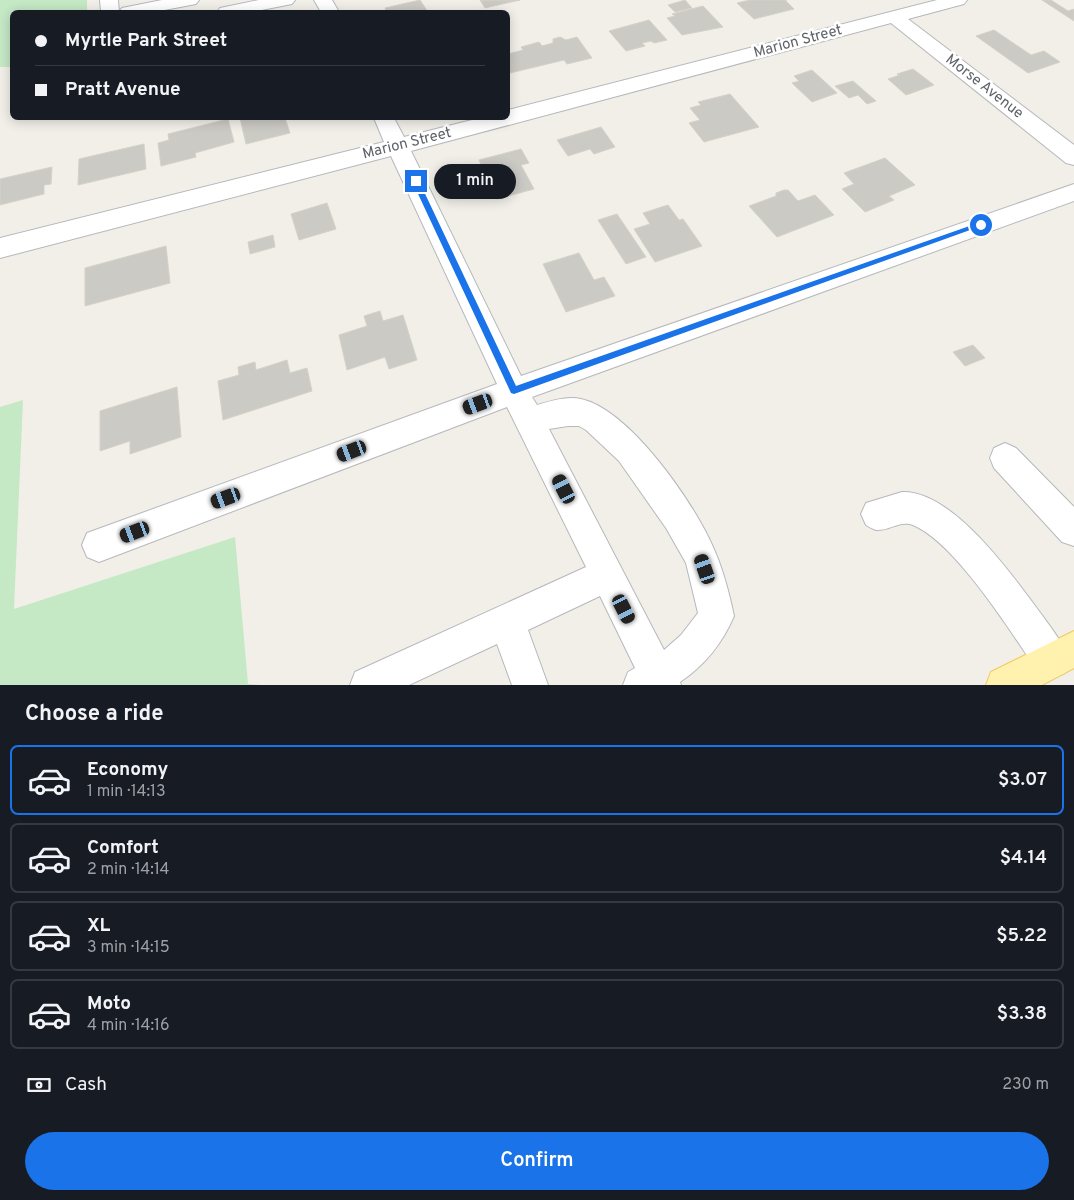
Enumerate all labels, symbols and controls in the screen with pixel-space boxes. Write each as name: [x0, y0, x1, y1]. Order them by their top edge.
street label: Marion Street: [752, 21, 844, 63]
text: Myrtle Park Street: [65, 29, 227, 53]
street label: Morse Avenue: [941, 51, 1027, 123]
text: Pratt Avenue: [65, 78, 181, 102]
street label: Marion Street: [361, 124, 453, 164]
callout: 1 min: [434, 164, 516, 198]
route end: [405, 170, 427, 192]
text: 1 min: [456, 171, 494, 191]
route start: [970, 214, 992, 236]
car: [461, 392, 494, 416]
car: [335, 439, 368, 463]
car: [550, 472, 577, 506]
car: [209, 486, 242, 510]
car: [118, 520, 151, 544]
car: [693, 552, 716, 586]
car: [610, 592, 637, 626]
text: Choose a ride: [25, 701, 163, 728]
icon: car: [27, 758, 72, 803]
text: Economy: [87, 758, 168, 782]
text: $3.07: [998, 768, 1047, 792]
text: 1 min · 14:13: [87, 782, 166, 802]
icon: car: [27, 836, 72, 881]
text: Comfort: [87, 836, 159, 860]
text: $4.14: [1000, 846, 1047, 870]
text: 2 min · 14:14: [87, 860, 169, 880]
icon: car: [27, 914, 72, 959]
text: XL: [87, 914, 110, 938]
text: $5.22: [996, 924, 1047, 948]
text: 3 min · 14:15: [87, 938, 170, 958]
icon: car: [27, 992, 72, 1037]
text: Moto: [87, 992, 131, 1016]
text: $3.38: [997, 1002, 1047, 1026]
text: 4 min · 14:16: [87, 1016, 170, 1036]
icon: cash: [25, 1071, 53, 1099]
text: Cash: [65, 1073, 107, 1097]
text: 230 m: [1002, 1075, 1049, 1095]
button: Confirm: [25, 1132, 1049, 1190]

